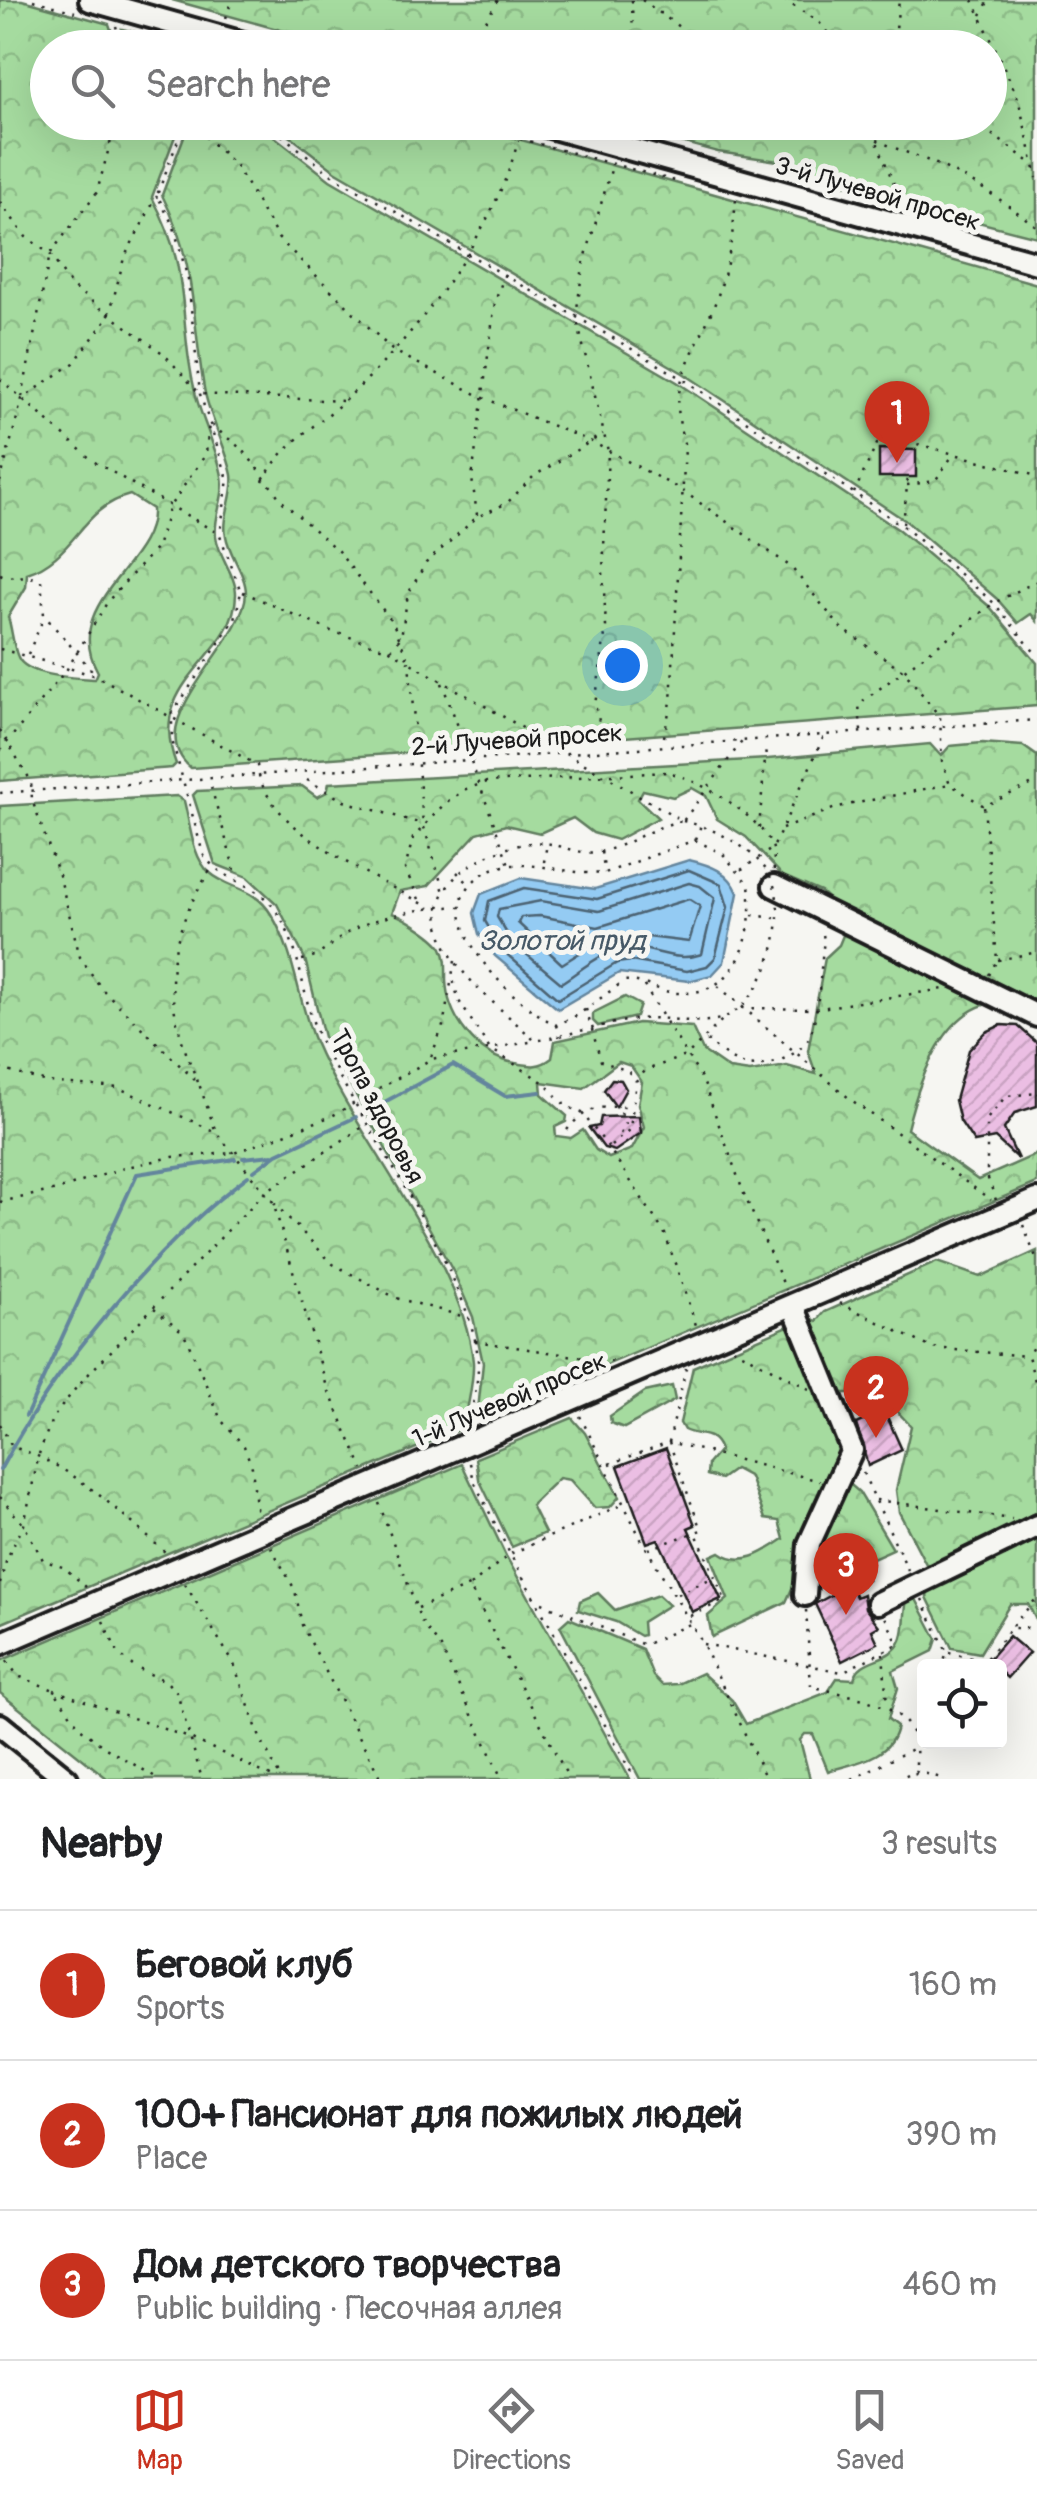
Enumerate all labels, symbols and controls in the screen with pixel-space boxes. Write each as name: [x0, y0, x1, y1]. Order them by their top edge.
search box: [30, 30, 1007, 140]
icon: search: [65, 58, 120, 113]
text: Search here: [145, 61, 331, 109]
street label: 3-й Лучевой просек: [772, 150, 984, 239]
pin: 1: [864, 380, 930, 463]
your location: [597, 640, 648, 691]
street label: 2-й Лучевой просек: [410, 718, 624, 763]
water label: Золотой пруд: [479, 924, 647, 959]
street label: Тропа здоровья: [323, 1024, 430, 1189]
street label: 1-й Лучевой просек: [408, 1346, 611, 1455]
pin: 2: [844, 1356, 908, 1438]
pin: 3: [814, 1532, 878, 1615]
map controls: [917, 1659, 1007, 1749]
button: locate: [917, 1659, 1007, 1749]
text: Nearby: [40, 1818, 162, 1870]
text: 3 results: [881, 1824, 997, 1864]
text: Беговой клуб: [135, 1941, 353, 1989]
text: 1: [66, 1965, 79, 2005]
text: 160 m: [909, 1965, 997, 2005]
text: Sports: [135, 1989, 225, 2029]
text: 100+ Пансионат для пожилых людей: [135, 2091, 742, 2139]
text: 2: [64, 2115, 81, 2155]
text: 390 m: [905, 2115, 997, 2155]
text: Place: [135, 2139, 207, 2179]
text: Дом детского творчества: [135, 2241, 561, 2289]
text: 3: [64, 2265, 81, 2305]
text: 460 m: [903, 2265, 997, 2305]
text: Public building · Песочная аллея: [135, 2289, 562, 2329]
tab: Map: [132, 2383, 187, 2478]
tab: Directions: [452, 2383, 571, 2478]
tab: Saved: [835, 2383, 905, 2478]

